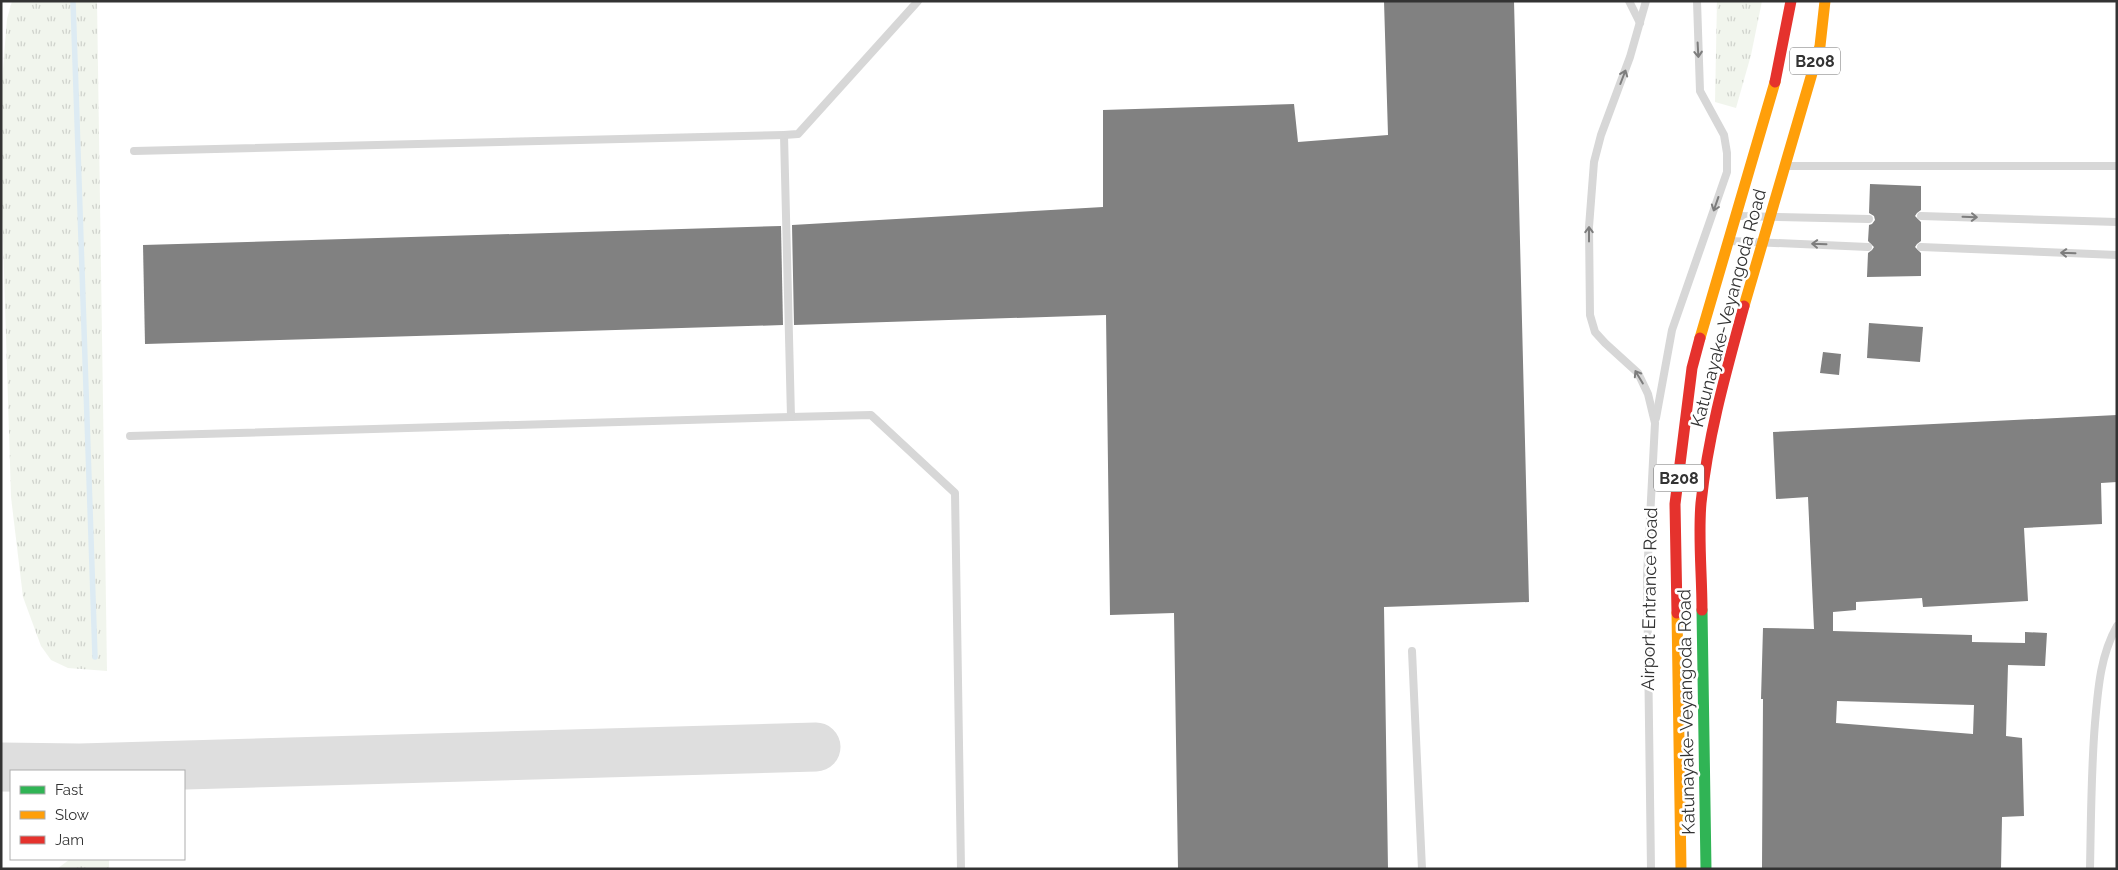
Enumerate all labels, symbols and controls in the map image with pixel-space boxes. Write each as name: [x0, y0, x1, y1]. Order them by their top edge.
one-way arrow: [1693, 42, 1702, 58]
road number: B208: [1790, 48, 1840, 74]
one-way arrow: [1619, 69, 1628, 85]
street label: Katunayake-Veyangoda Road: [1686, 187, 1770, 429]
one-way arrow: [1710, 196, 1720, 212]
one-way arrow: [1961, 213, 1977, 222]
one-way arrow: [1584, 226, 1594, 242]
one-way arrow: [1812, 240, 1828, 249]
one-way arrow: [2060, 248, 2076, 257]
one-way arrow: [1634, 370, 1645, 384]
road number: B208: [1654, 464, 1704, 492]
street label: Airport Entrance Road: [1637, 507, 1661, 691]
street label: Katunayake-Veyangoda Road: [1673, 589, 1699, 835]
legend: [10, 770, 185, 860]
text: Fast: [55, 781, 83, 799]
text: Slow: [55, 806, 89, 824]
text: Jam: [55, 831, 84, 849]

